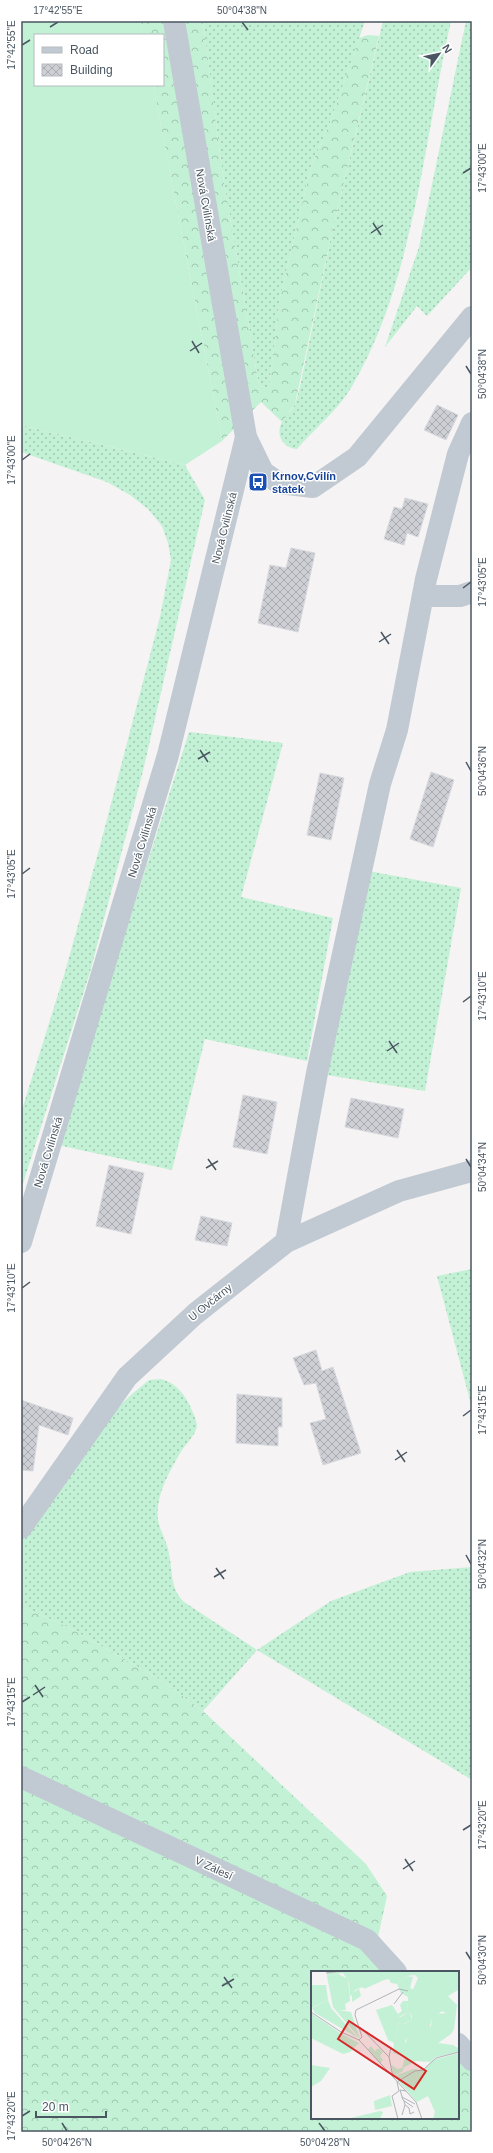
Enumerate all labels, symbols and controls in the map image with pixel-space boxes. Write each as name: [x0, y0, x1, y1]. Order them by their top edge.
text: 17°42'55"E: [33, 5, 83, 16]
text: 50°04'38"N: [217, 5, 267, 16]
text: 17°42'55"E: [6, 20, 17, 70]
legend: [34, 34, 164, 86]
north arrow: [419, 34, 459, 74]
text: N: [440, 42, 455, 55]
text: Road: [70, 43, 99, 57]
text: Building: [70, 63, 113, 77]
text: 17°43'00"E: [477, 143, 488, 193]
street label: Nová Cvilínská: [194, 168, 218, 243]
text: 50°04'38"N: [477, 349, 488, 399]
text: 17°43'00"E: [6, 435, 17, 485]
place label: Krnov,Cvilín statek: [272, 470, 336, 495]
bus stop icon: Krnov,Cvilín statek: [247, 471, 269, 493]
street label: Nová Cvilínská: [209, 490, 239, 565]
text: 17°43'05"E: [477, 557, 488, 607]
text: 50°04'36"N: [477, 746, 488, 796]
street label: Nová Cvilínská: [126, 804, 159, 879]
text: 17°43'05"E: [6, 849, 17, 899]
text: 17°43'10"E: [477, 971, 488, 1021]
street label: Nová Cvilínská: [32, 1114, 65, 1189]
text: 50°04'34"N: [477, 1142, 488, 1192]
text: 17°43'10"E: [6, 1263, 17, 1313]
street label: U Ovčárny: [186, 1281, 234, 1323]
text: 17°43'15"E: [477, 1385, 488, 1435]
text: 50°04'32"N: [477, 1539, 488, 1589]
text: 17°43'15"E: [6, 1677, 17, 1727]
text: 17°43'20"E: [477, 1800, 488, 1850]
street label: V Zálesí: [193, 1854, 235, 1882]
text: 50°04'30"N: [477, 1935, 488, 1985]
inset map: [311, 1971, 459, 2119]
text: 17°43'20"E: [6, 2091, 17, 2141]
scale bar: [36, 2093, 106, 2119]
text: 20 m: [42, 2100, 69, 2114]
text: 50°04'26"N: [42, 2137, 92, 2148]
text: 50°04'28"N: [300, 2137, 350, 2148]

